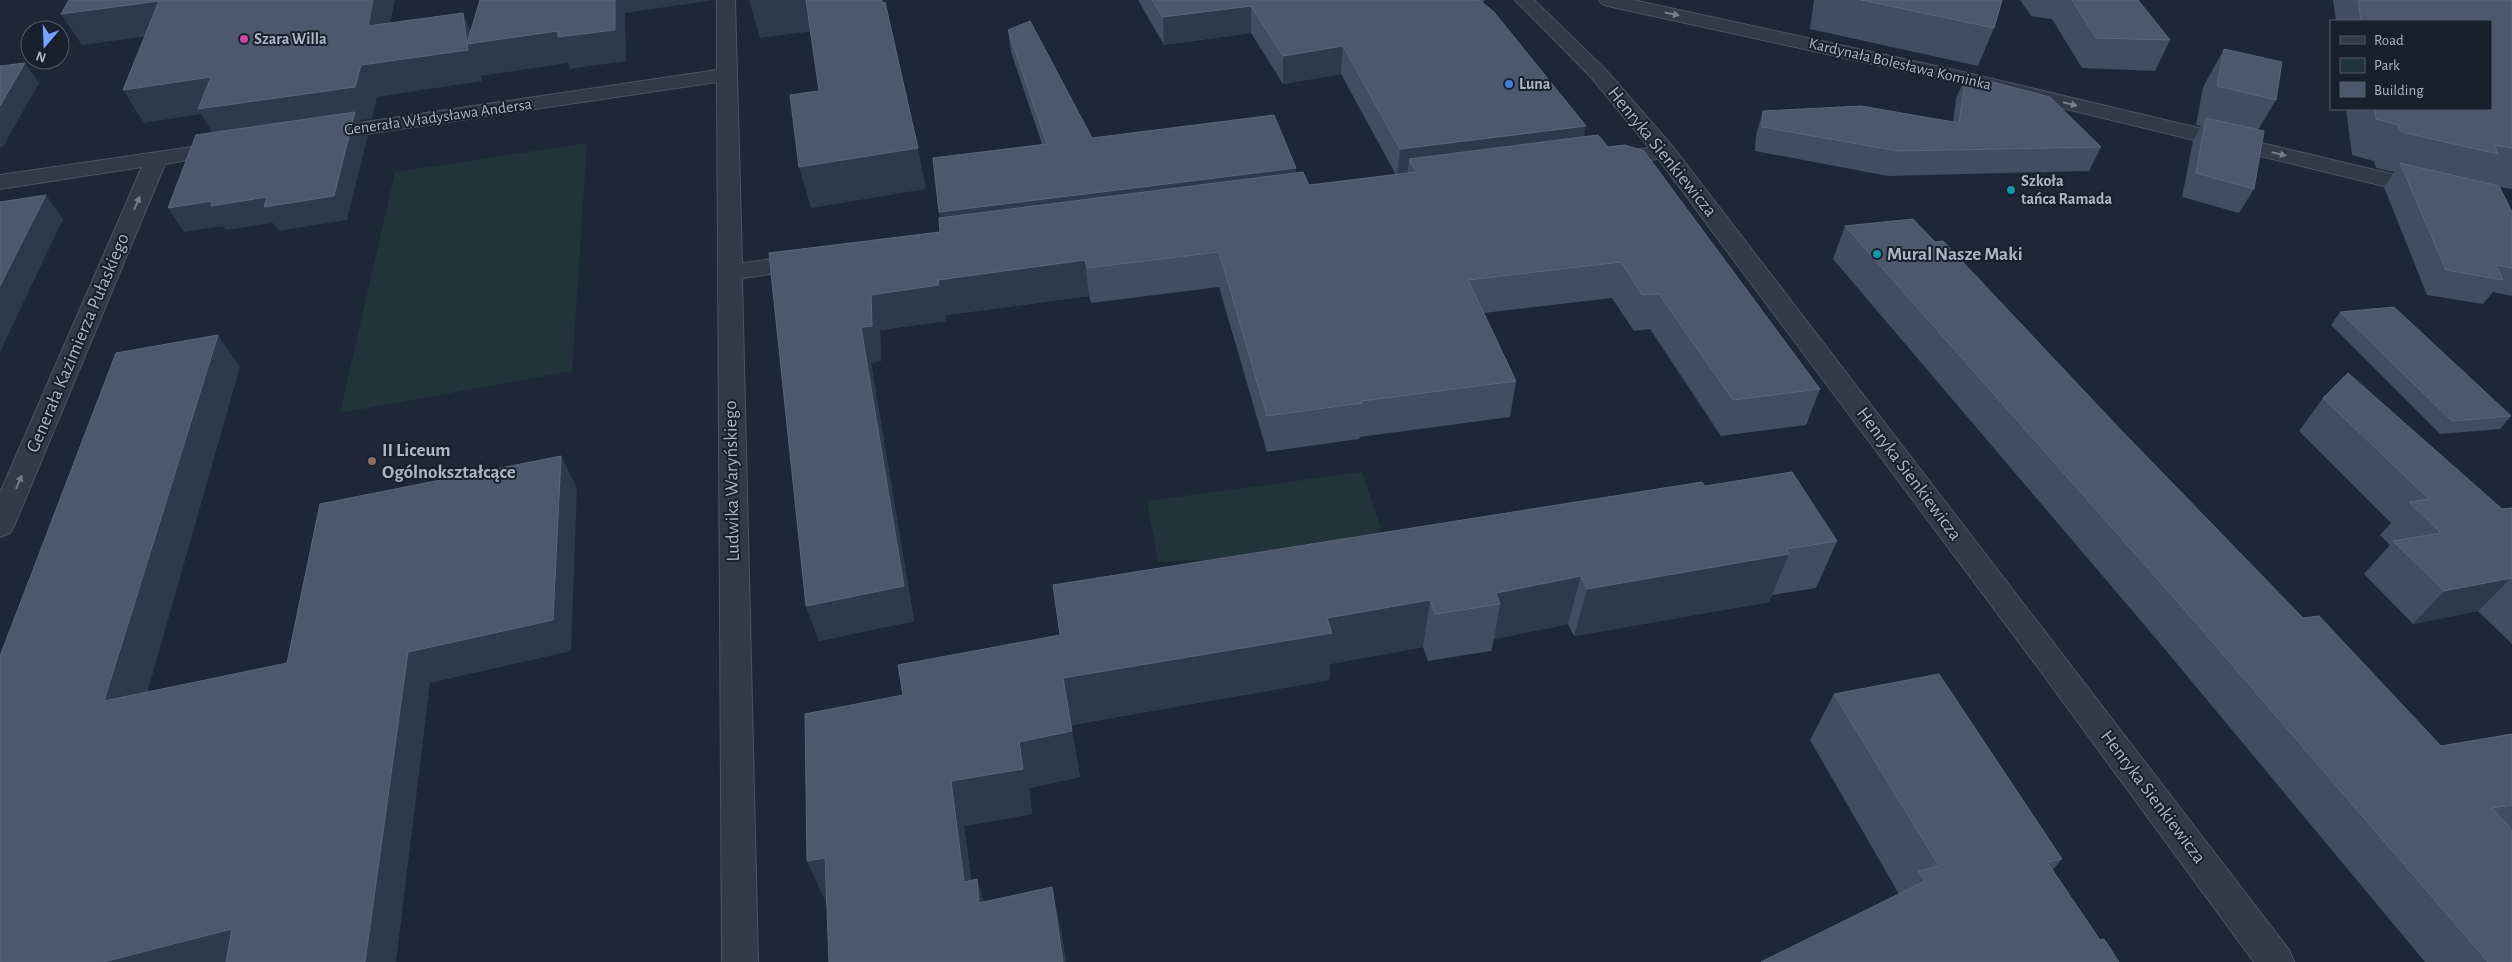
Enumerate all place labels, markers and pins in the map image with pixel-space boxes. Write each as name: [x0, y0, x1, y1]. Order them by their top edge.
place label: Szara Willa: [254, 31, 327, 47]
marker: Szara Willa: [238, 33, 250, 45]
place label: Luna: [1519, 76, 1551, 92]
marker: Luna: [1503, 78, 1515, 90]
place label: Szkoła tańca Ramada: [2021, 173, 2112, 207]
marker: Szkoła tańca Ramada: [2005, 184, 2017, 196]
place label: Mural Nasze Maki: [1887, 245, 2023, 264]
marker: Mural Nasze Maki: [1871, 248, 1883, 260]
place label: II Liceum Ogólnokształcące: [382, 441, 516, 482]
marker: II Liceum Ogólnokształcące: [366, 455, 378, 467]

